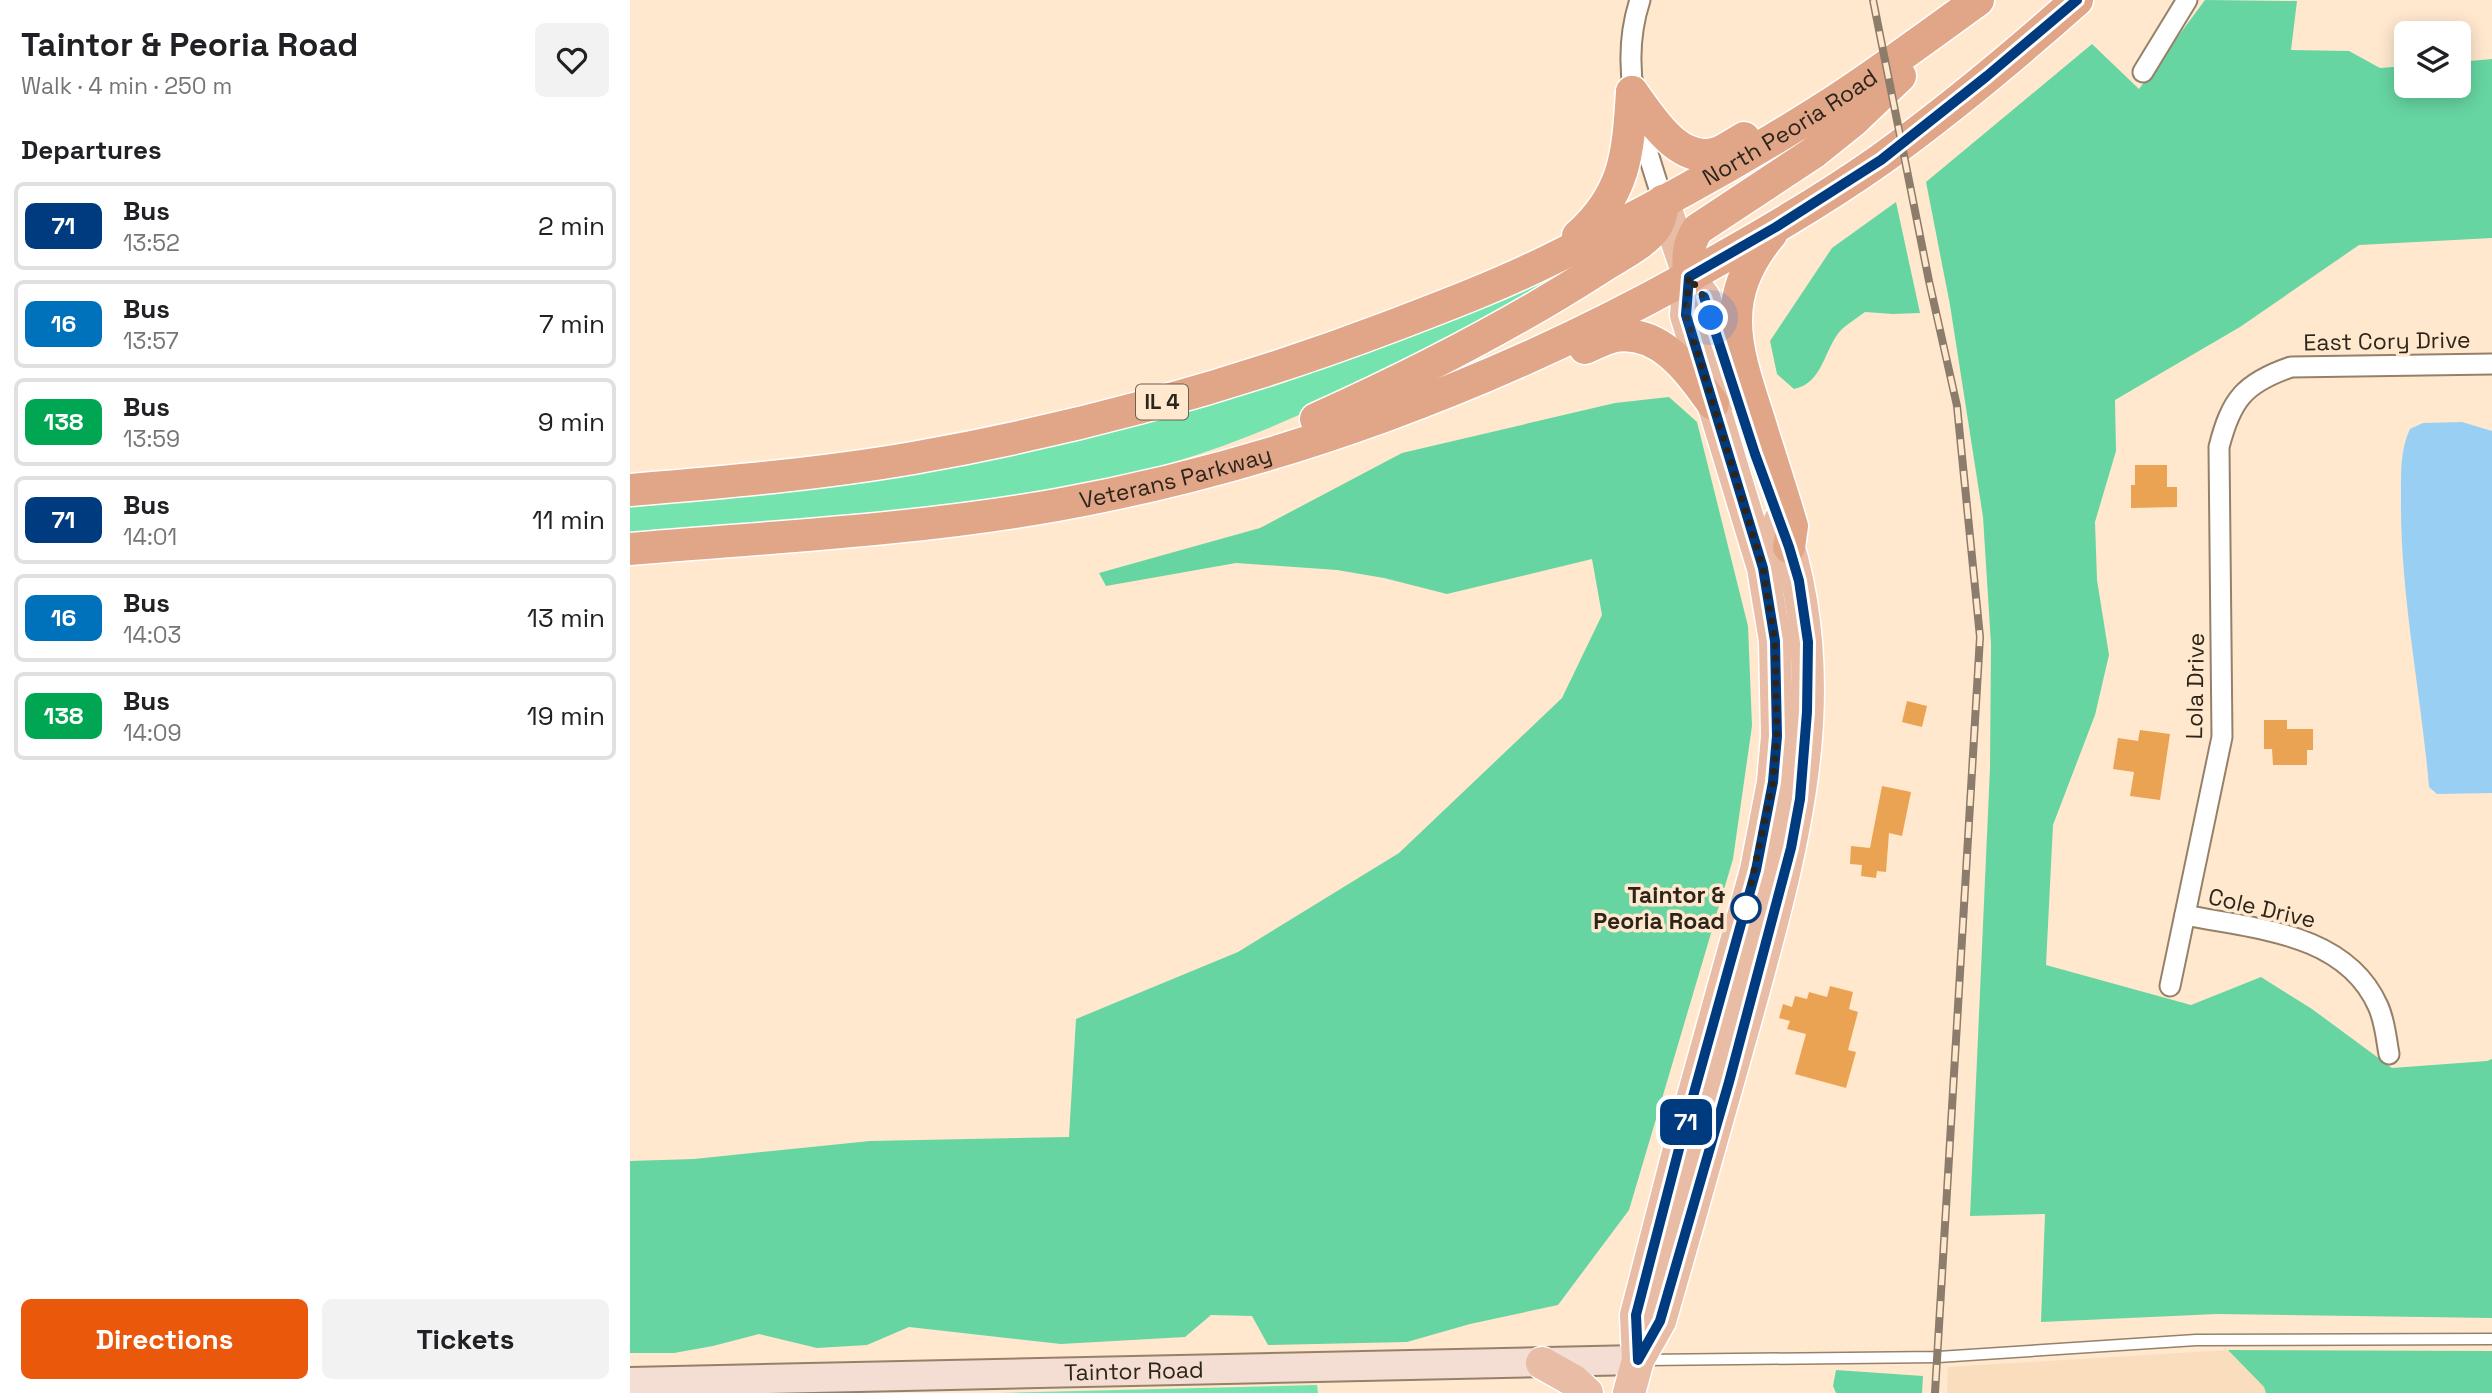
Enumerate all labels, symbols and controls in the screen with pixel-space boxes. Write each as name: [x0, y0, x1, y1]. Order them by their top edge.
map controls: [2394, 21, 2471, 98]
button: layers: [2394, 21, 2471, 98]
button: heart: [535, 23, 609, 97]
text: Taintor & Peoria Road: [21, 24, 358, 66]
street label: North Peoria Road: [1697, 62, 1883, 192]
text: Walk · 4 min · 250 m: [21, 71, 232, 101]
text: Departures: [21, 133, 162, 167]
text: Bus: [123, 194, 170, 228]
text: 2 min: [538, 209, 605, 243]
text: 71: [52, 210, 75, 241]
text: 13:52: [123, 228, 180, 258]
text: Bus: [123, 292, 170, 326]
your location: [1693, 300, 1728, 335]
text: 7 min: [539, 307, 605, 341]
text: 16: [51, 308, 76, 339]
street label: East Cory Drive: [2303, 325, 2471, 357]
text: 13:57: [123, 326, 179, 356]
road number: IL 4: [1136, 384, 1188, 420]
text: Bus: [123, 390, 170, 424]
text: 9 min: [538, 405, 605, 439]
text: 138: [44, 406, 83, 437]
text: 13:59: [123, 424, 180, 454]
street label: Veterans Parkway: [1077, 439, 1275, 515]
text: Bus: [123, 488, 170, 522]
text: 11 min: [532, 503, 605, 537]
text: 71: [52, 504, 75, 535]
text: 14:01: [123, 522, 177, 552]
text: Bus: [123, 586, 170, 620]
text: 13 min: [527, 601, 605, 635]
text: 16: [51, 602, 76, 633]
text: 14:03: [123, 620, 181, 650]
street label: Lola Drive: [2179, 632, 2211, 740]
text: Bus: [123, 684, 170, 718]
text: 19 min: [527, 699, 605, 733]
text: 138: [44, 700, 83, 731]
text: 14:09: [123, 718, 182, 748]
place label: Taintor & Peoria Road: [1593, 880, 1725, 936]
street label: Cole Drive: [2205, 881, 2319, 935]
marker: Taintor & Peoria Road: [1731, 893, 1761, 923]
line badge: 71: [1654, 1099, 1718, 1145]
text: 71: [1674, 1106, 1698, 1137]
button: Directions: [21, 1299, 308, 1379]
button: Tickets: [322, 1299, 609, 1379]
street label: Taintor Road: [1064, 1354, 1204, 1388]

